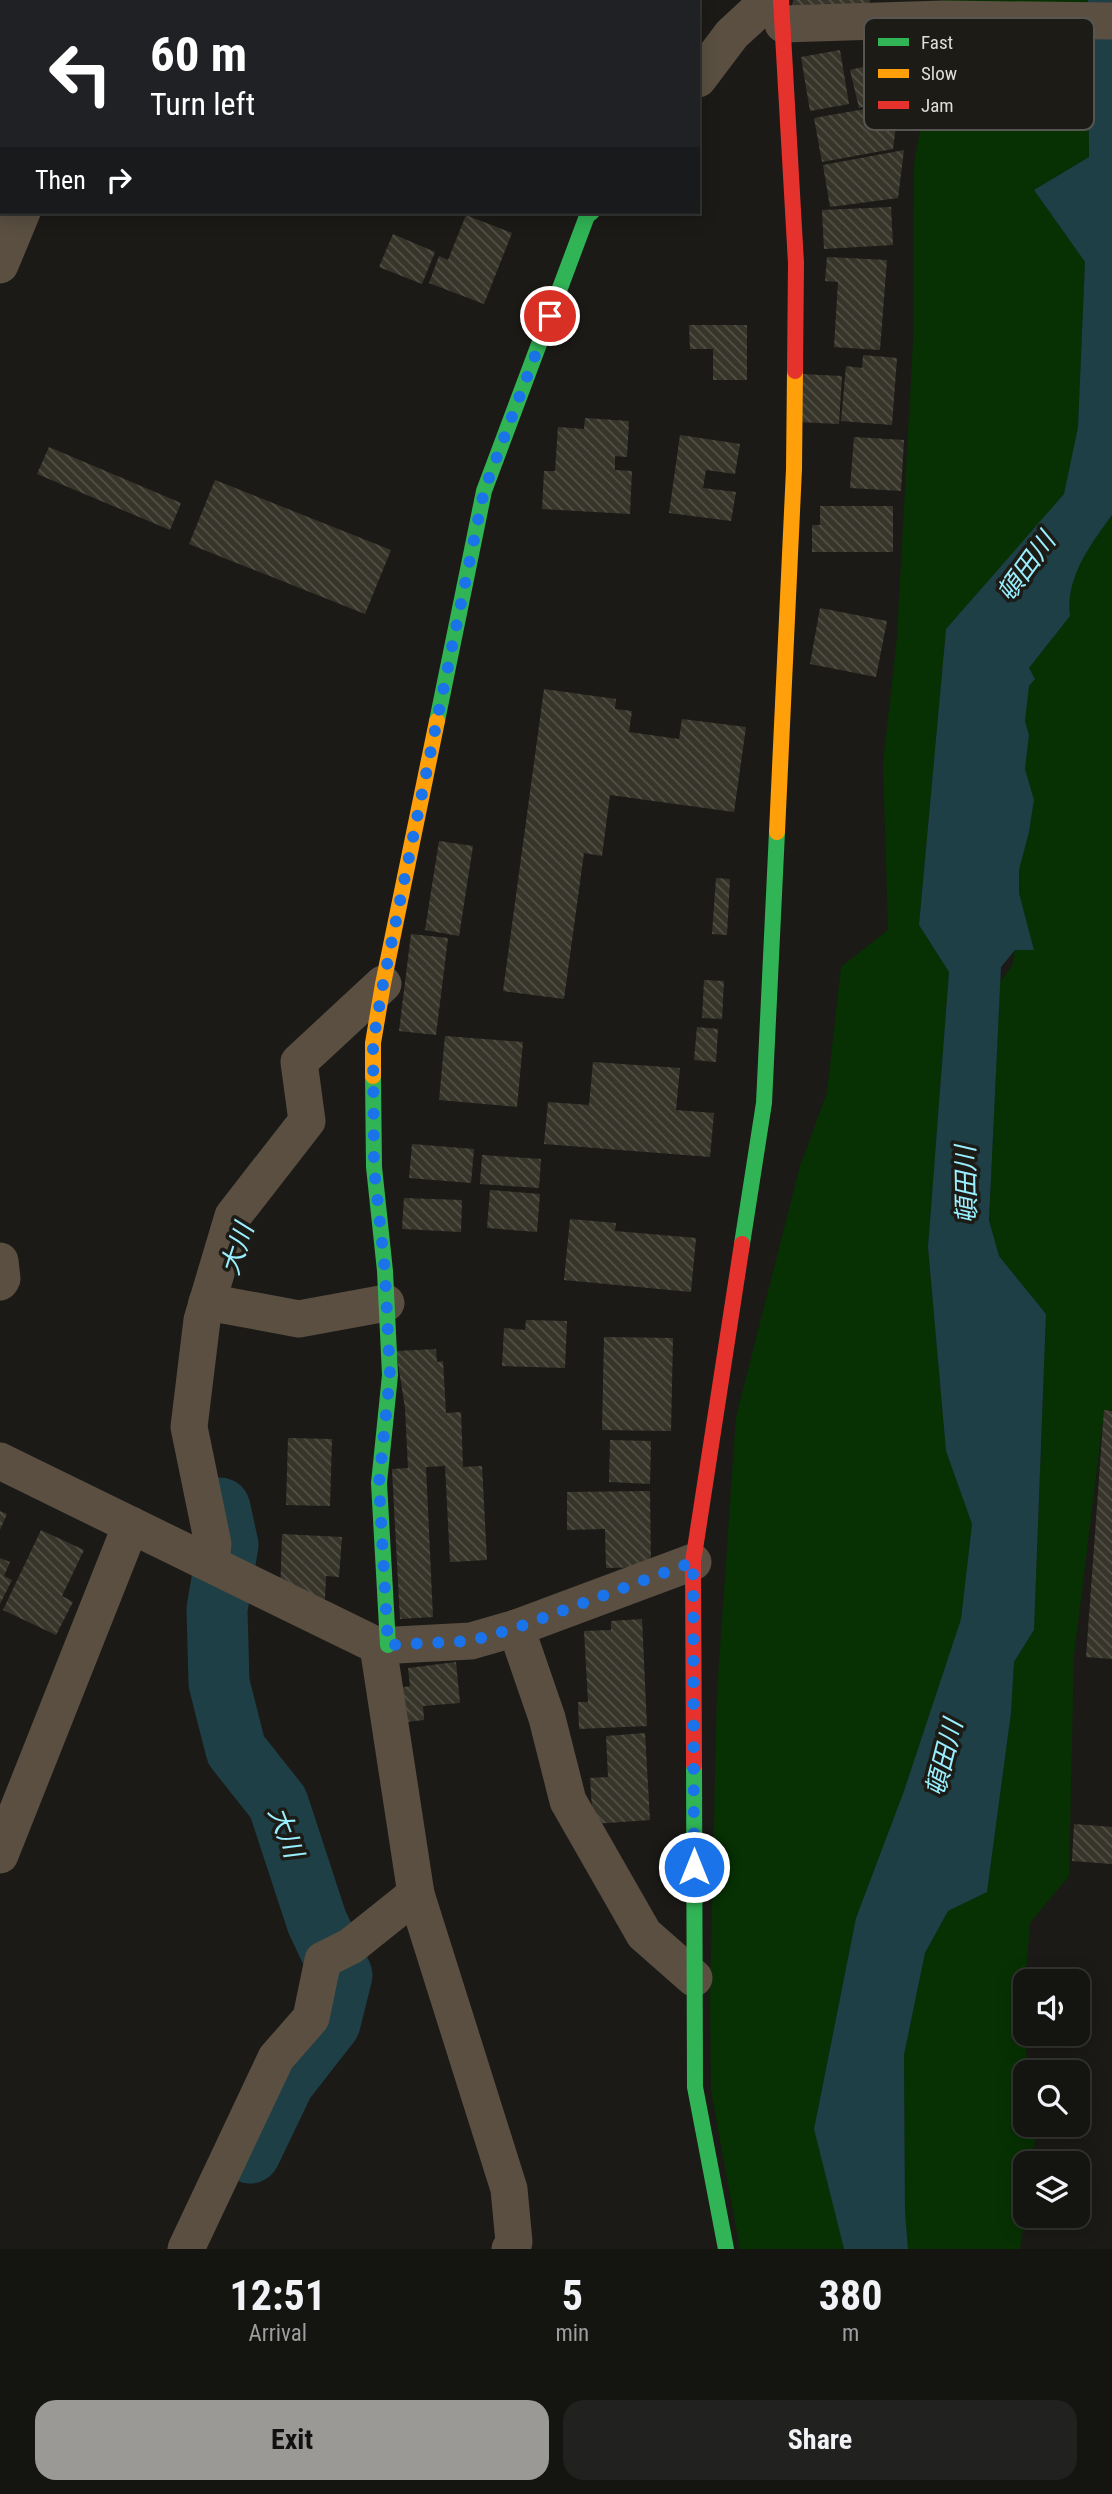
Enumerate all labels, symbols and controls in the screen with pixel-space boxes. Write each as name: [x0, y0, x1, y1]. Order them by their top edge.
legend: [864, 18, 1094, 130]
text: 60 m: [150, 26, 247, 83]
icon: left: [35, 28, 126, 119]
text: Fast: [921, 31, 953, 54]
text: Slow: [921, 62, 957, 85]
text: Turn left: [150, 85, 255, 123]
text: Jam: [921, 94, 954, 117]
icon: right: [100, 161, 138, 199]
text: Then: [35, 165, 86, 195]
pin: [520, 286, 580, 346]
icon: arrive: [531, 297, 569, 335]
water label: 頓田川: [991, 524, 1063, 607]
water label: 頓田川: [950, 1143, 982, 1224]
water label: 大川: [215, 1217, 260, 1278]
water label: 頓田川: [920, 1714, 969, 1799]
water label: 大川: [263, 1802, 310, 1864]
position arrow: [657, 1830, 731, 1904]
map controls: [1013, 1969, 1090, 2228]
button: sound: [1013, 1969, 1090, 2046]
button: search: [1013, 2060, 1090, 2137]
button: layers: [1013, 2151, 1090, 2228]
text: 12:51: [230, 2271, 326, 2320]
text: 5: [562, 2271, 583, 2320]
text: 380: [819, 2271, 882, 2320]
text: Arrival: [248, 2320, 307, 2347]
text: min: [555, 2320, 589, 2347]
text: m: [842, 2320, 859, 2347]
button: Exit: [35, 2400, 549, 2480]
button: Share: [563, 2400, 1077, 2480]

